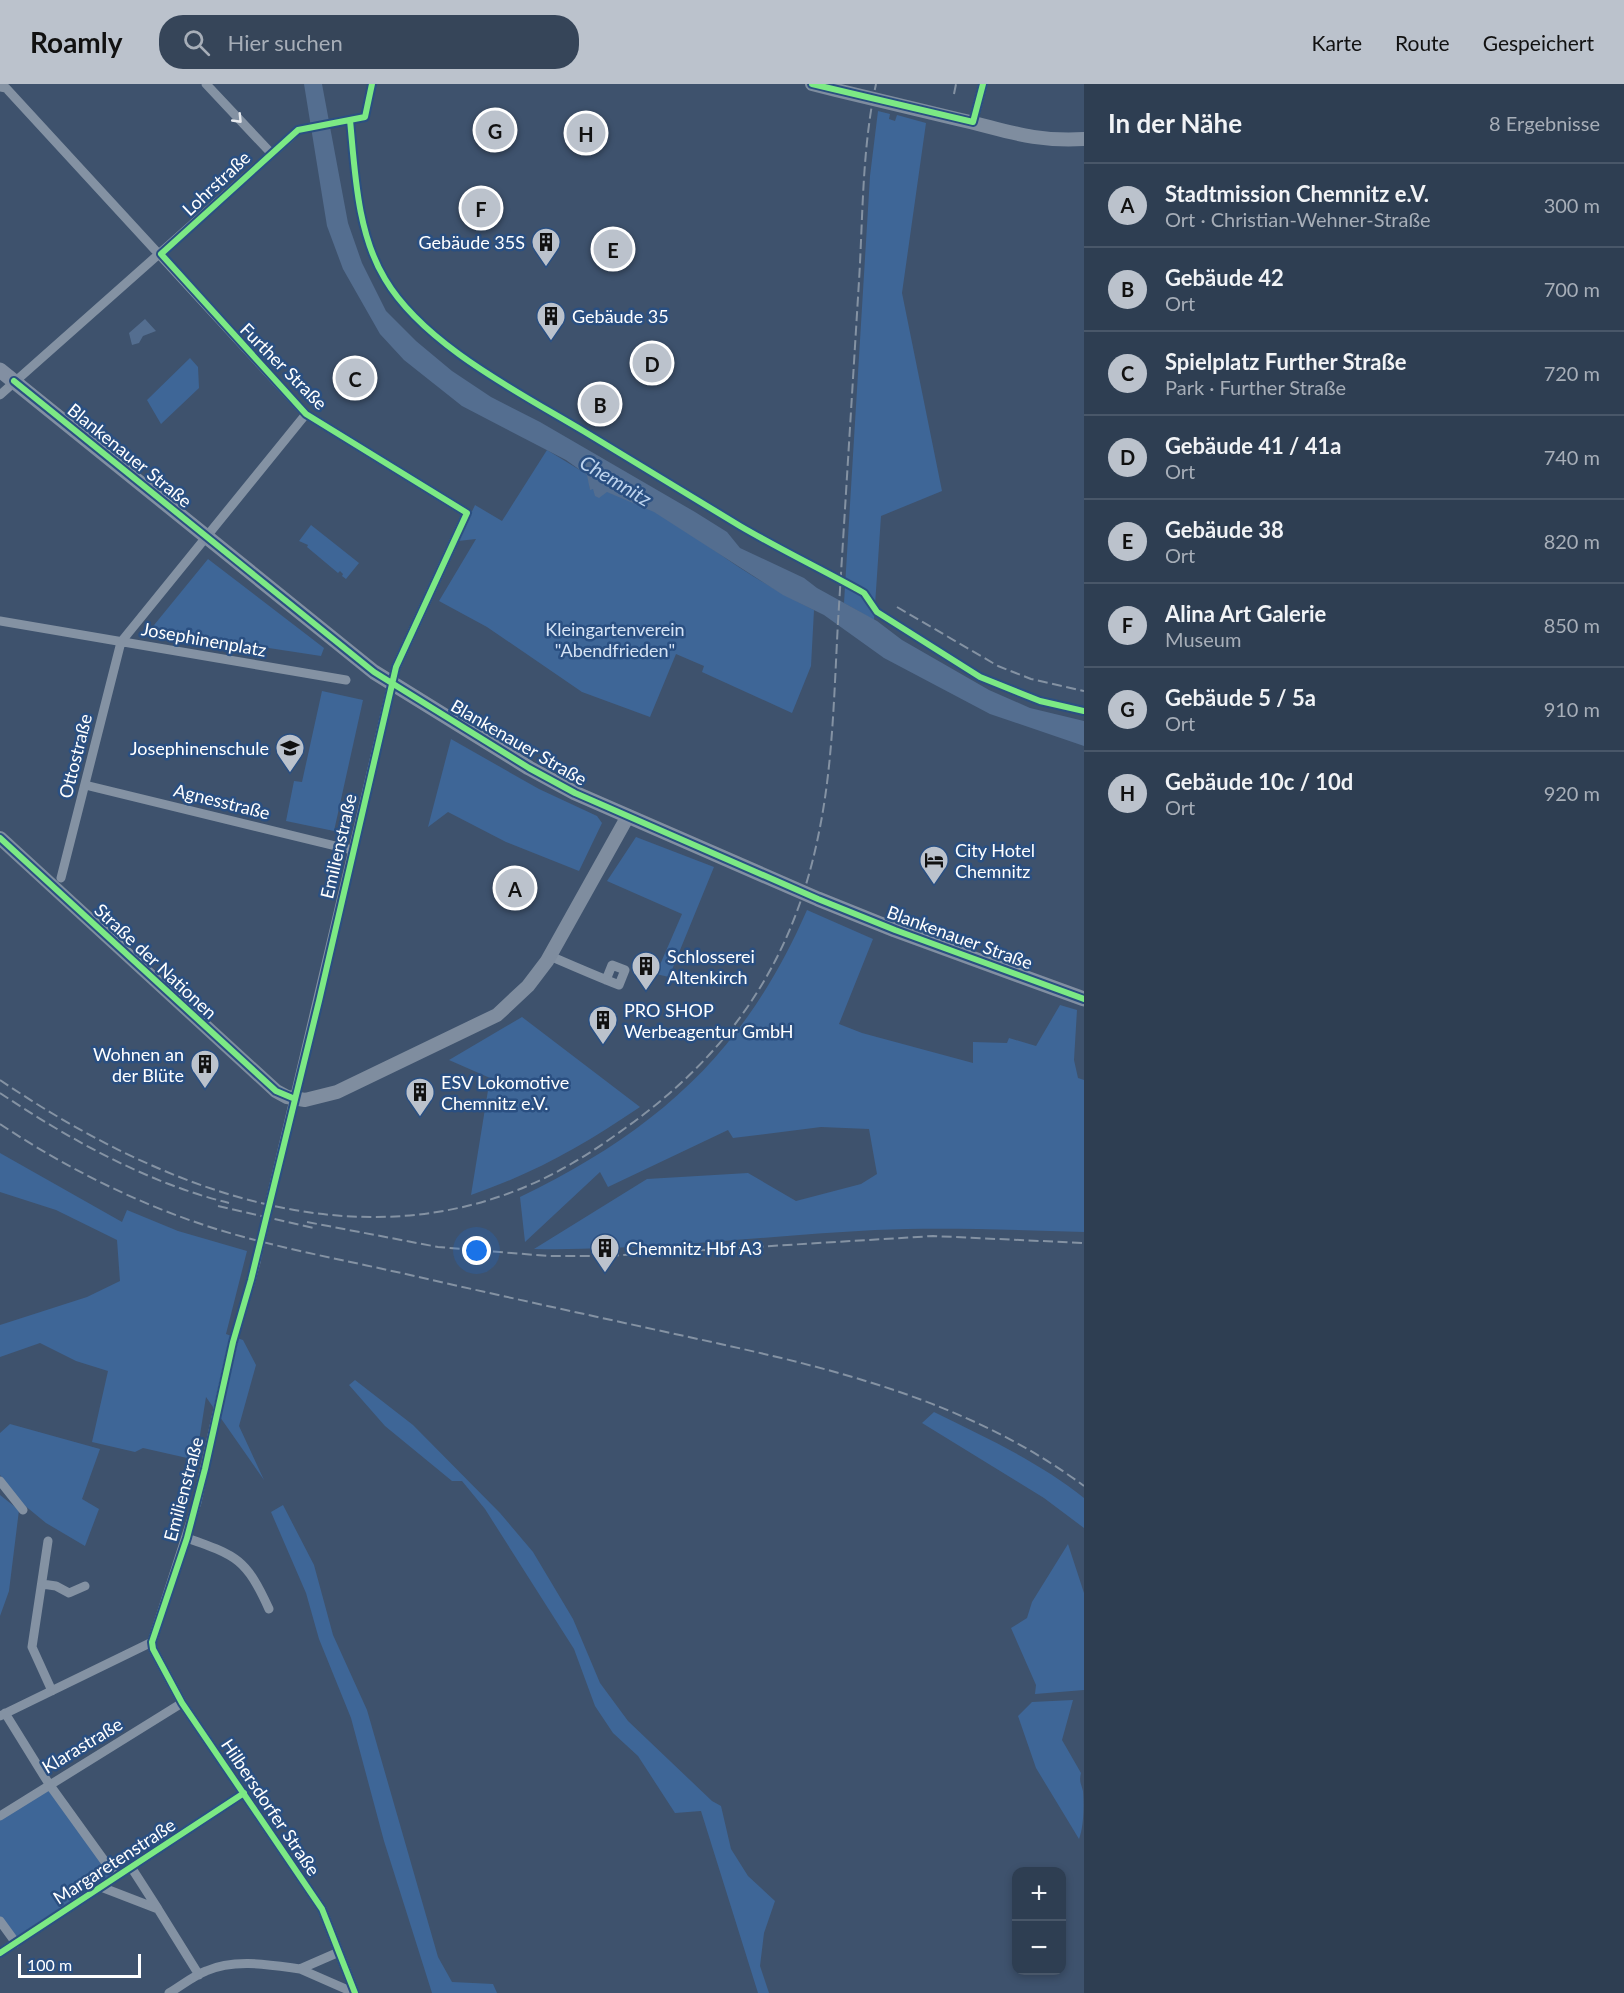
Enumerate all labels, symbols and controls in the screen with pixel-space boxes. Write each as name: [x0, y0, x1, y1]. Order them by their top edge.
search box: [159, 15, 579, 69]
text: Roamly: [30, 25, 123, 59]
icon: search: [180, 26, 213, 59]
text: Hier suchen: [228, 29, 343, 56]
text: Karte: [1312, 30, 1362, 55]
text: Route: [1395, 30, 1450, 55]
text: Gespeichert: [1483, 30, 1594, 55]
text: In der Nähe: [1108, 107, 1242, 139]
pin: G: [476, 108, 514, 152]
pin: H: [566, 110, 606, 156]
one-way arrow: [231, 111, 242, 122]
text: 8 Ergebnisse: [1489, 111, 1600, 135]
street label: Lohrstraße: [177, 146, 255, 220]
text: Stadtmission Chemnitz e.V.: [1165, 180, 1429, 207]
pin: F: [462, 186, 500, 230]
text: A: [1121, 193, 1134, 217]
text: 300 m: [1544, 193, 1600, 217]
text: Ort · Christian-Wehner-Straße: [1165, 207, 1431, 231]
building icon: Gebäude 35S: [530, 226, 562, 268]
pin: E: [594, 226, 632, 272]
place label: Gebäude 35S: [419, 231, 525, 253]
text: Gebäude 42: [1165, 264, 1284, 291]
text: B: [1121, 277, 1134, 301]
text: 700 m: [1544, 277, 1600, 301]
text: Ort: [1165, 291, 1195, 315]
building icon: Gebäude 35: [535, 300, 567, 342]
place label: Gebäude 35: [572, 305, 669, 327]
street label: Further Straße: [236, 318, 332, 414]
pin: D: [632, 340, 672, 386]
text: Spielplatz Further Straße: [1165, 348, 1407, 375]
pin: C: [336, 356, 374, 400]
text: C: [1121, 361, 1134, 385]
text: 720 m: [1544, 361, 1600, 385]
text: Park · Further Straße: [1165, 375, 1346, 399]
pin: B: [580, 382, 620, 426]
street label: Blankenauer Straße: [64, 398, 196, 512]
text: Gebäude 41 / 41a: [1165, 432, 1341, 459]
text: D: [1120, 445, 1135, 469]
text: 740 m: [1544, 445, 1600, 469]
water label: Chemnitz: [576, 449, 657, 511]
text: Ort: [1165, 459, 1195, 483]
text: Gebäude 38: [1165, 516, 1284, 543]
text: E: [1122, 529, 1133, 553]
text: 820 m: [1544, 529, 1600, 553]
text: Ort: [1165, 543, 1195, 567]
text: Alina Art Galerie: [1165, 600, 1326, 627]
text: F: [1122, 613, 1133, 637]
text: 850 m: [1544, 613, 1600, 637]
street label: Josephinenplatz: [140, 617, 268, 661]
park label: Kleingartenverein "Abendfrieden": [545, 618, 685, 661]
text: Museum: [1165, 627, 1241, 651]
text: Gebäude 5 / 5a: [1165, 684, 1316, 711]
street label: Blankenauer Straße: [447, 694, 591, 790]
text: G: [1120, 697, 1135, 721]
text: 910 m: [1544, 697, 1600, 721]
street label: Ottostraße: [54, 711, 96, 801]
text: Ort: [1165, 711, 1195, 735]
school or university icon: Josephinenschule: [274, 732, 306, 774]
place label: Josephinenschule: [130, 737, 269, 759]
text: Gebäude 10c / 10d: [1165, 768, 1353, 795]
street label: Agnesstraße: [172, 778, 272, 824]
text: H: [1120, 781, 1135, 805]
text: 920 m: [1544, 781, 1600, 805]
street label: Emilienstraße: [315, 791, 361, 901]
text: Ort: [1165, 795, 1195, 819]
place label: City Hotel Chemnitz: [955, 839, 1035, 882]
hotel icon: City Hotel Chemnitz: [918, 844, 950, 886]
pin: A: [496, 866, 534, 910]
street label: Straße der Nationen: [90, 899, 222, 1023]
street label: Blankenauer Straße: [884, 900, 1036, 974]
place label: Schlosserei Altenkirch: [667, 945, 755, 988]
building icon: Schlosserei Altenkirch: [630, 950, 662, 992]
place label: PRO SHOP Werbeagentur GmbH: [624, 999, 794, 1042]
building icon: PRO SHOP Werbeagentur GmbH: [587, 1004, 619, 1046]
place label: Wohnen an der Blüte: [93, 1043, 184, 1086]
building icon: Wohnen an der Blüte: [189, 1048, 221, 1090]
place label: ESV Lokomotive Chemnitz e.V.: [441, 1071, 569, 1114]
building icon: ESV Lokomotive Chemnitz e.V.: [404, 1076, 436, 1118]
building icon: Chemnitz Hbf A3: [589, 1232, 621, 1274]
your location: [462, 1236, 491, 1265]
place label: Chemnitz Hbf A3: [626, 1237, 762, 1259]
street label: Emilienstraße: [159, 1435, 207, 1543]
street label: Klarastraße: [38, 1712, 126, 1778]
street label: Hilbersdorfer Straße: [217, 1734, 325, 1880]
street label: Margaretenstraße: [49, 1813, 179, 1909]
map controls: [1012, 1867, 1066, 1975]
button: +: [1012, 1867, 1066, 1921]
button: −: [1012, 1921, 1066, 1975]
scale bar: [18, 1951, 141, 1978]
text: 100 m: [27, 1955, 72, 1974]

